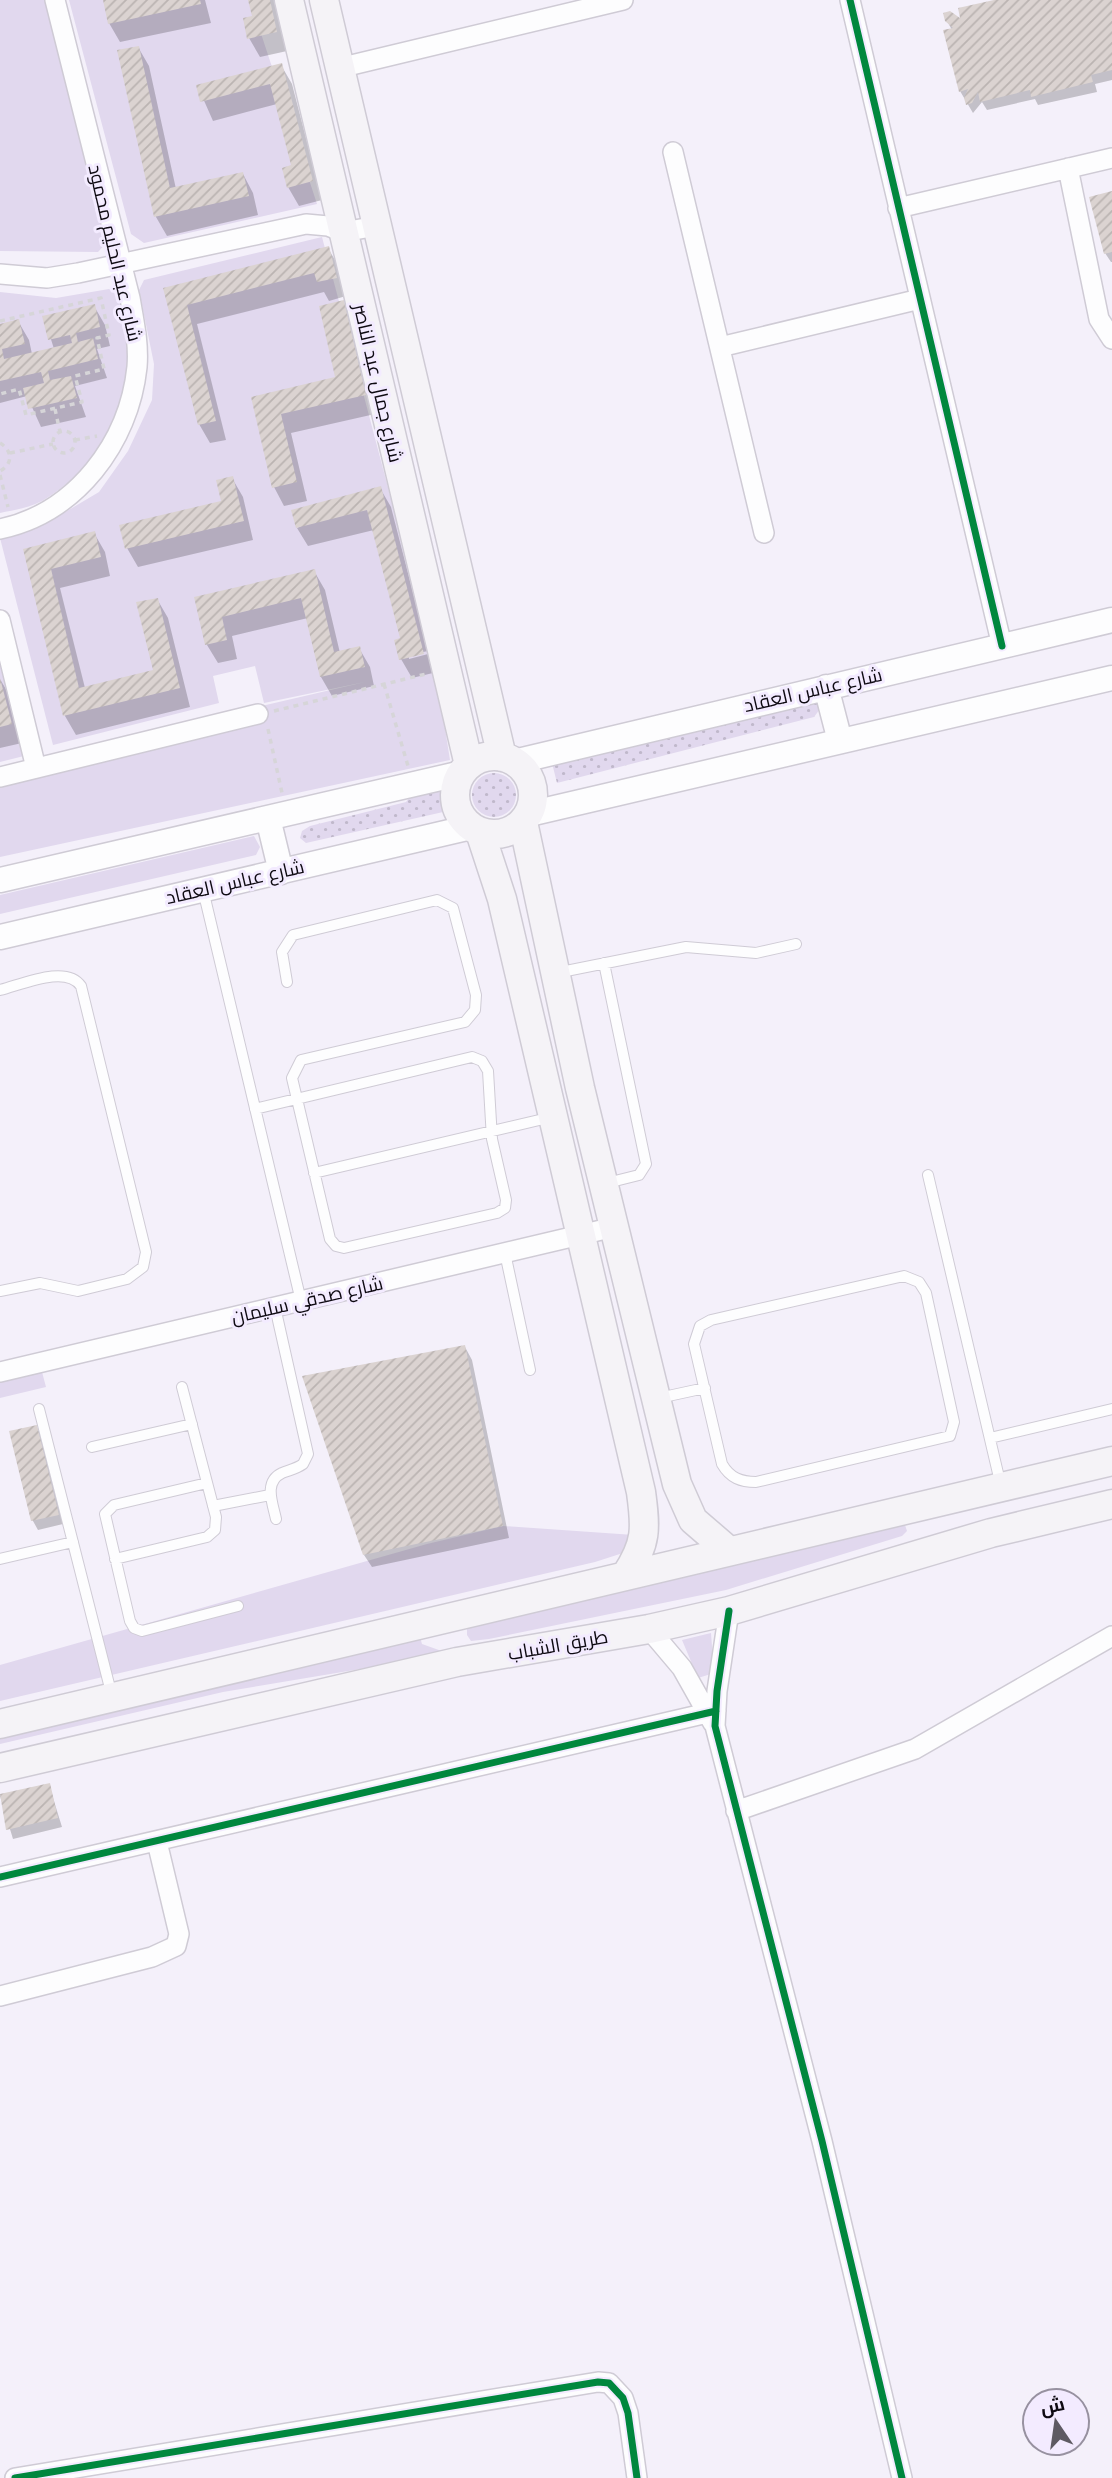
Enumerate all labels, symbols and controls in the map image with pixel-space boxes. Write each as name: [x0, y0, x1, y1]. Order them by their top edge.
street label: شارع عبد الحليم محمود: [82, 162, 148, 344]
street label: شارع جمال عبد الناصر: [346, 300, 408, 465]
street label: شارع عباس العقاد: [741, 662, 885, 719]
street label: شارع عباس العقاد: [163, 854, 307, 911]
street label: شارع صدقي سليمان: [229, 1270, 386, 1332]
street label: طريق الشباب: [506, 1624, 610, 1666]
north arrow: [1021, 2387, 1091, 2457]
text: ش: [1038, 2391, 1067, 2421]

